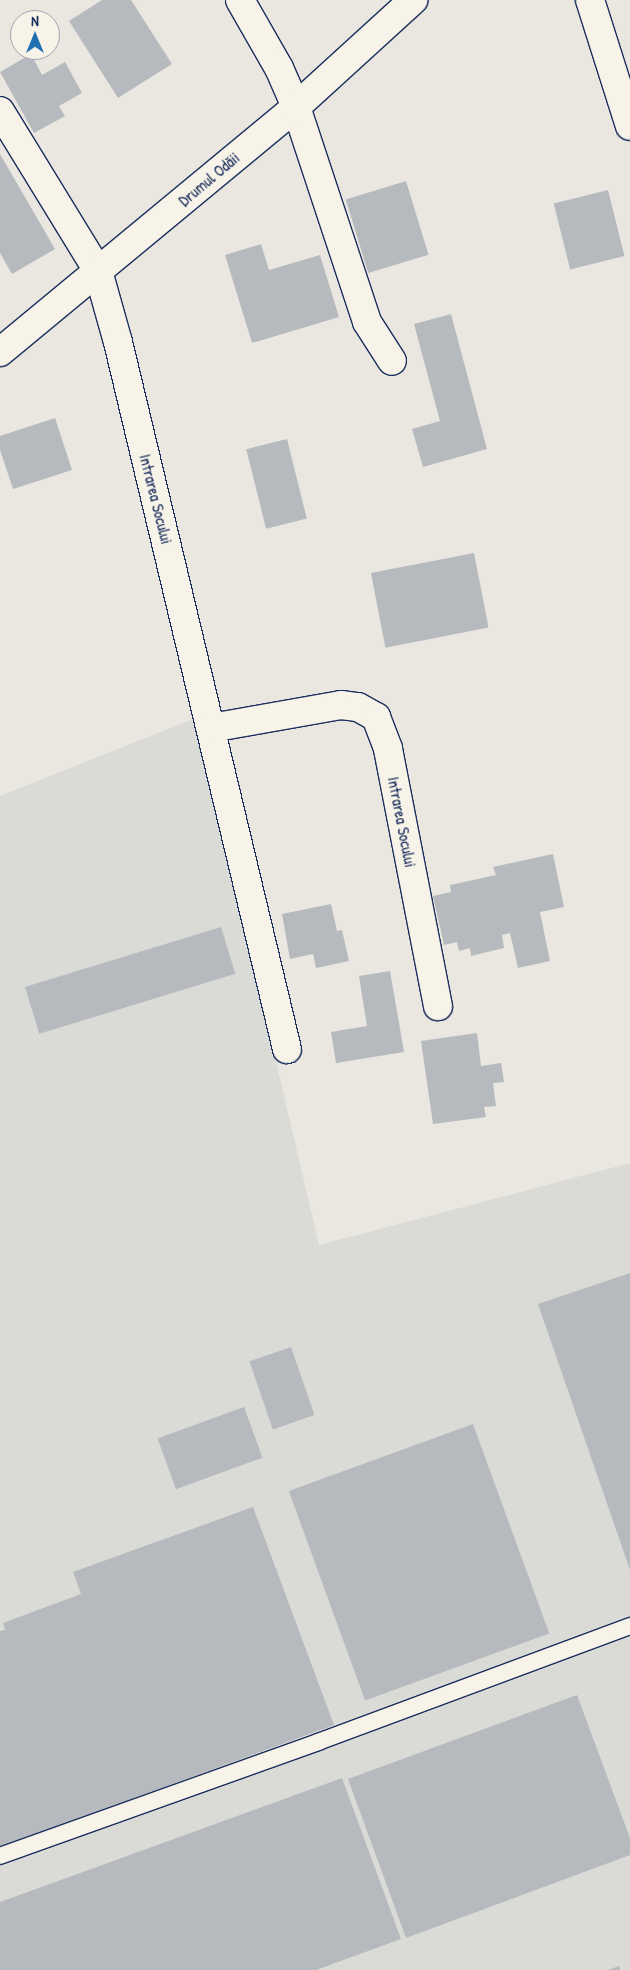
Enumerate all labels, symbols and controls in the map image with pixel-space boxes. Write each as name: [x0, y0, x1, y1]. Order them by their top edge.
north arrow: [10, 10, 60, 60]
text: N: [31, 11, 39, 30]
street label: Drumul Odăii: [175, 148, 243, 210]
street label: Intrarea Socului: [136, 452, 176, 546]
street label: Intrarea Socului: [384, 775, 420, 869]

